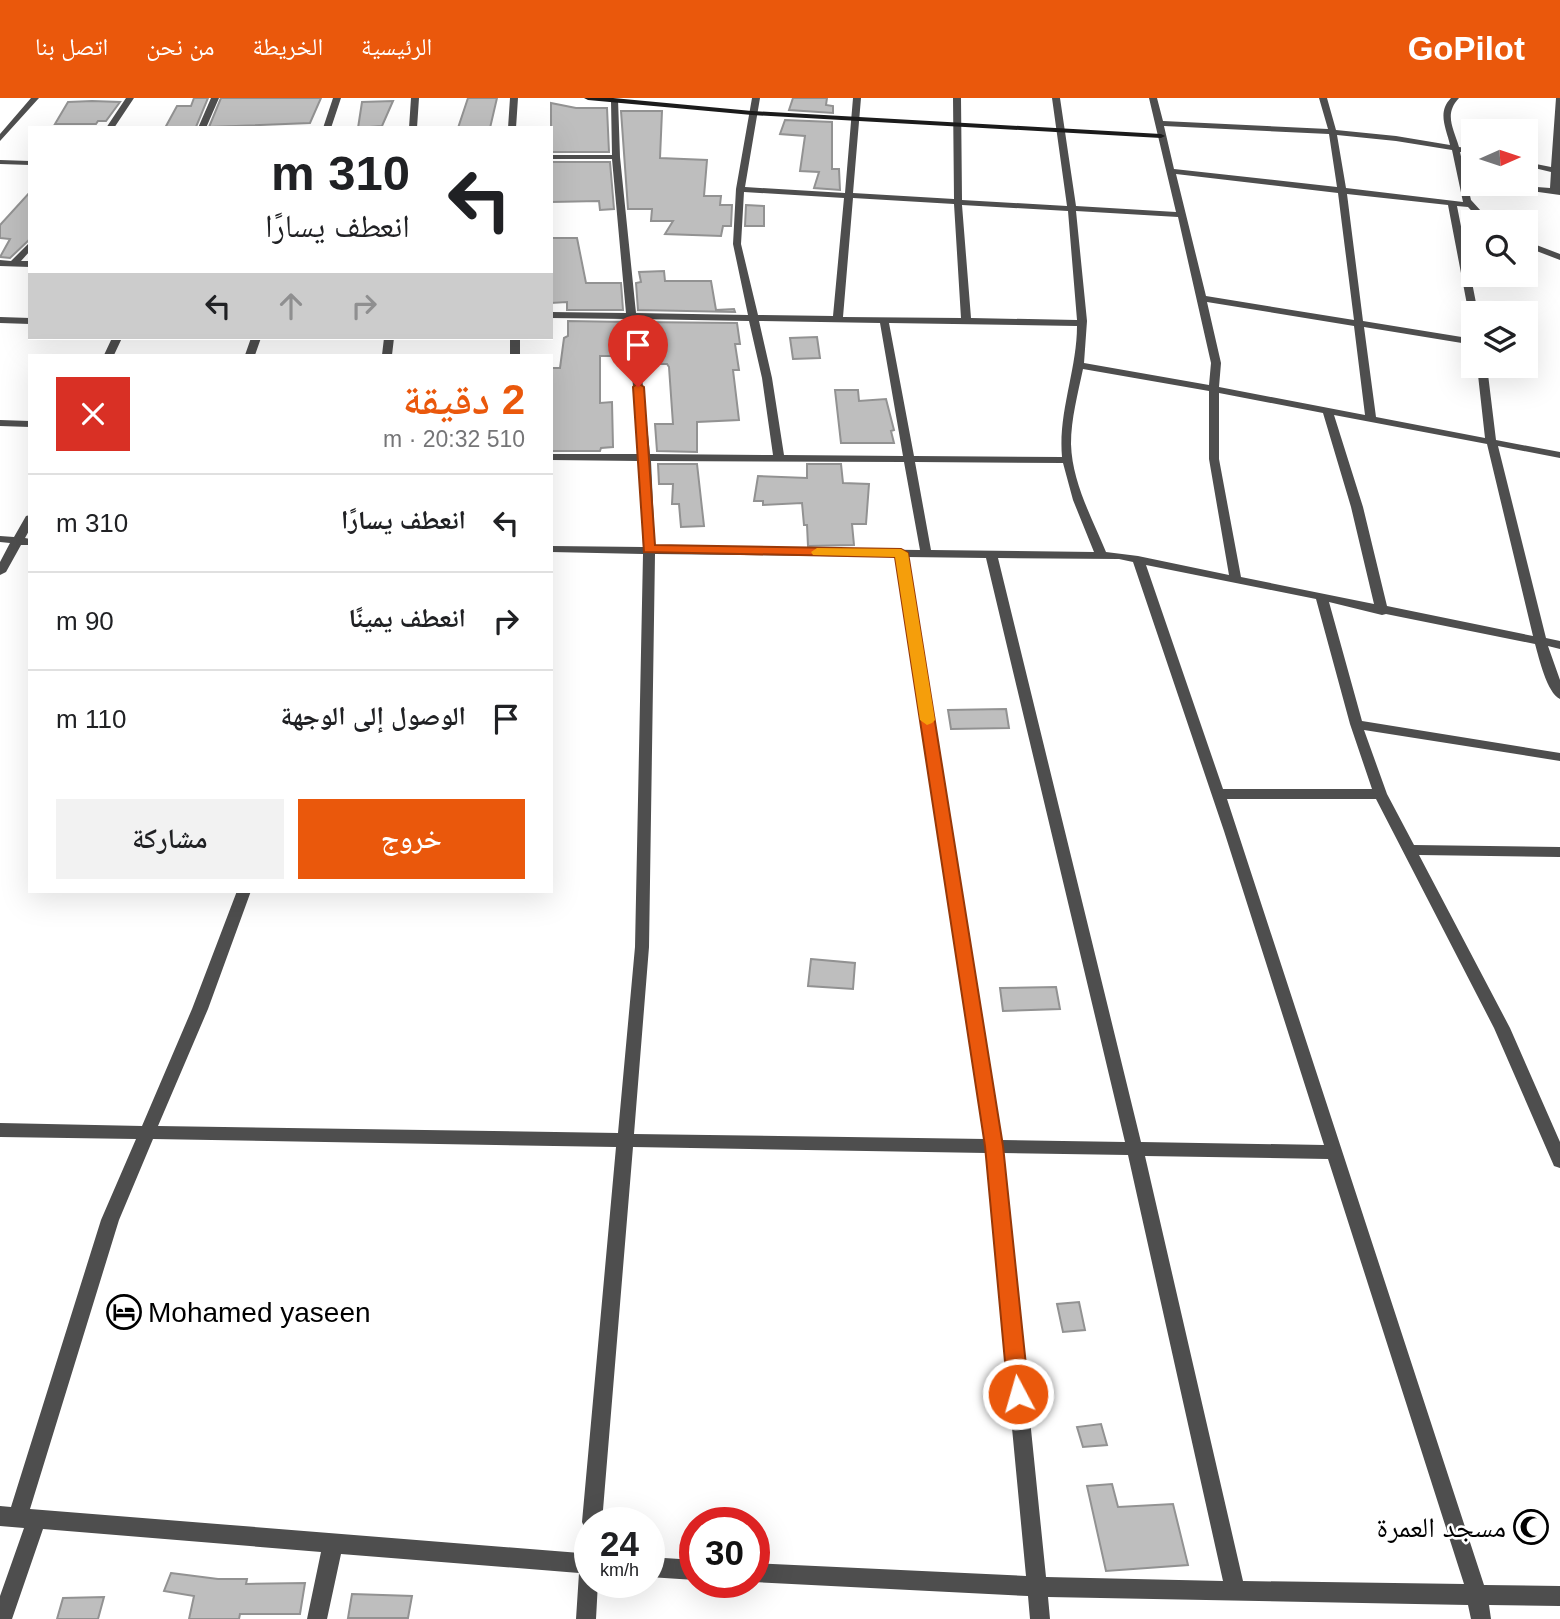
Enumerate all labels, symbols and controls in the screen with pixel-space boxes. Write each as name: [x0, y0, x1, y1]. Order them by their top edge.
text: GoPilot: [1408, 30, 1525, 67]
text: اتصل بنا: [35, 33, 108, 60]
text: من نحن: [146, 33, 214, 60]
text: الخريطة: [252, 33, 323, 60]
text: الرئيسية: [361, 33, 432, 60]
north arrow: [1461, 119, 1538, 196]
map controls: [1461, 119, 1538, 378]
text: 310 m: [271, 146, 410, 200]
icon: left: [434, 154, 525, 245]
text: انعطف يسارًا: [265, 208, 410, 244]
button: search: [1461, 210, 1538, 287]
icon: left: [199, 287, 237, 325]
icon: ahead: [272, 287, 310, 325]
icon: right: [345, 287, 383, 325]
button: layers: [1461, 301, 1538, 378]
pin: [608, 315, 668, 387]
icon: arrive: [619, 326, 657, 364]
text: 2 دقيقة: [403, 376, 525, 423]
button: close: [56, 377, 130, 451]
text: 510 m · 20:32: [383, 426, 525, 452]
icon: left: [487, 504, 525, 542]
text: انعطف يسارًا: [341, 505, 466, 535]
text: 310 m: [56, 508, 128, 538]
icon: right: [487, 602, 525, 640]
text: انعطف يمينًا: [349, 603, 466, 633]
text: 90 m: [56, 606, 114, 636]
icon: arrive: [487, 700, 525, 738]
text: الوصول إلى الوجهة: [281, 701, 466, 731]
text: 110 m: [56, 704, 126, 734]
button: مشاركة: [56, 799, 284, 879]
button: خروج: [298, 799, 525, 879]
hotel icon: Mohamed yaseen: [105, 1293, 143, 1331]
place label: Mohamed yaseen: [148, 1297, 371, 1328]
position arrow: [981, 1357, 1055, 1431]
speed limit sign: 30: [679, 1507, 770, 1598]
mosque icon: مسجد العمرة: [1512, 1508, 1550, 1546]
place label: مسجد العمرة: [1376, 1512, 1506, 1543]
text: 24: [600, 1524, 639, 1563]
text: km/h: [600, 1560, 639, 1580]

